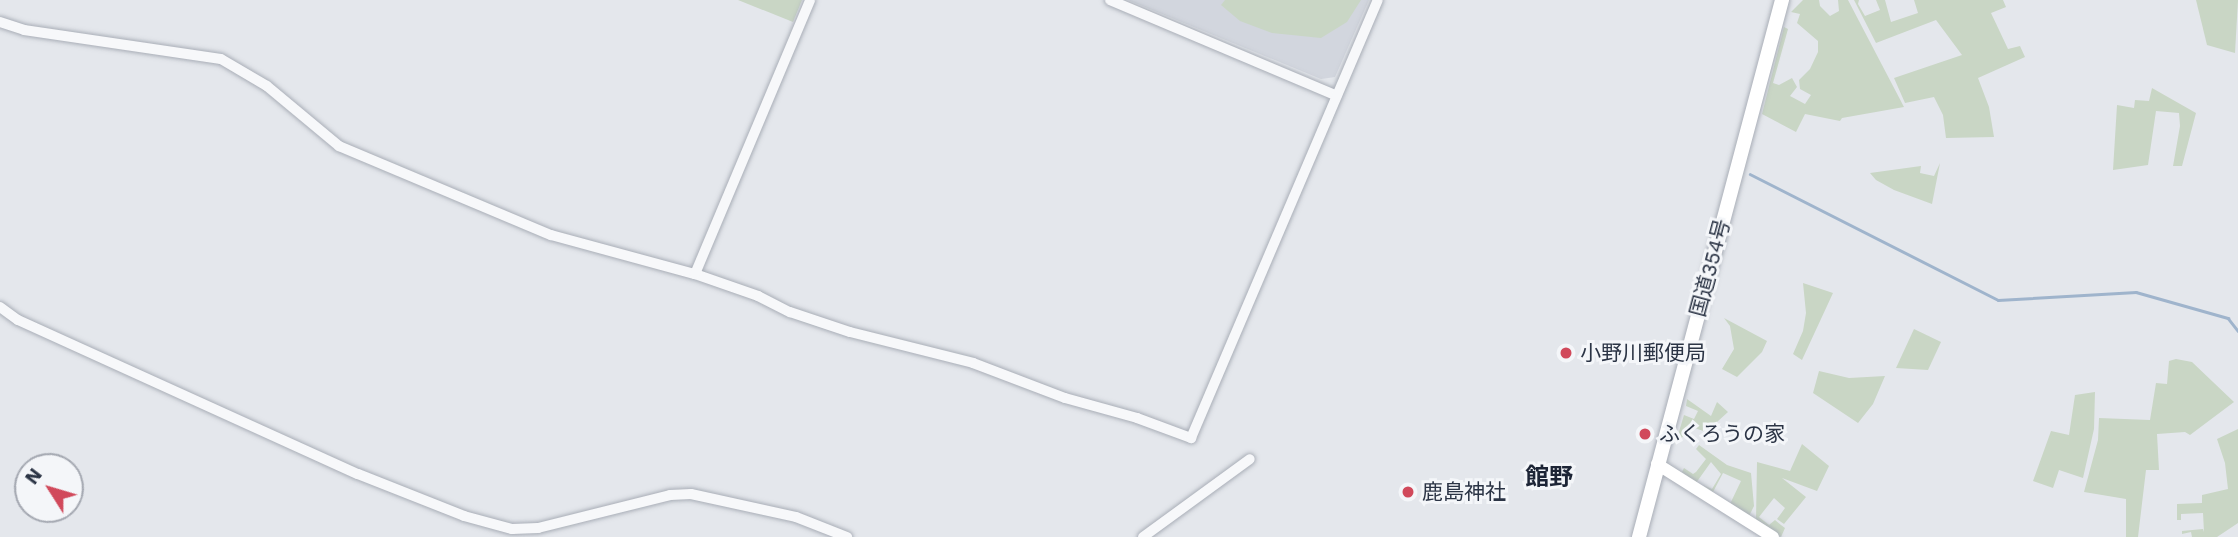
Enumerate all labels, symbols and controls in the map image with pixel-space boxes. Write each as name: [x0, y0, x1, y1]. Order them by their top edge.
street label: 国道354号: [1685, 216, 1735, 320]
place label: 小野川郵便局: [1580, 340, 1706, 366]
marker: 小野川郵便局: [1558, 345, 1574, 361]
place label: ふくろうの家: [1659, 421, 1785, 447]
marker: ふくろうの家: [1637, 426, 1653, 442]
north arrow: [14, 453, 84, 523]
text: N: [20, 464, 47, 489]
district label: 館野: [1525, 464, 1573, 492]
place label: 鹿島神社: [1422, 479, 1506, 505]
marker: 鹿島神社: [1400, 484, 1416, 500]

